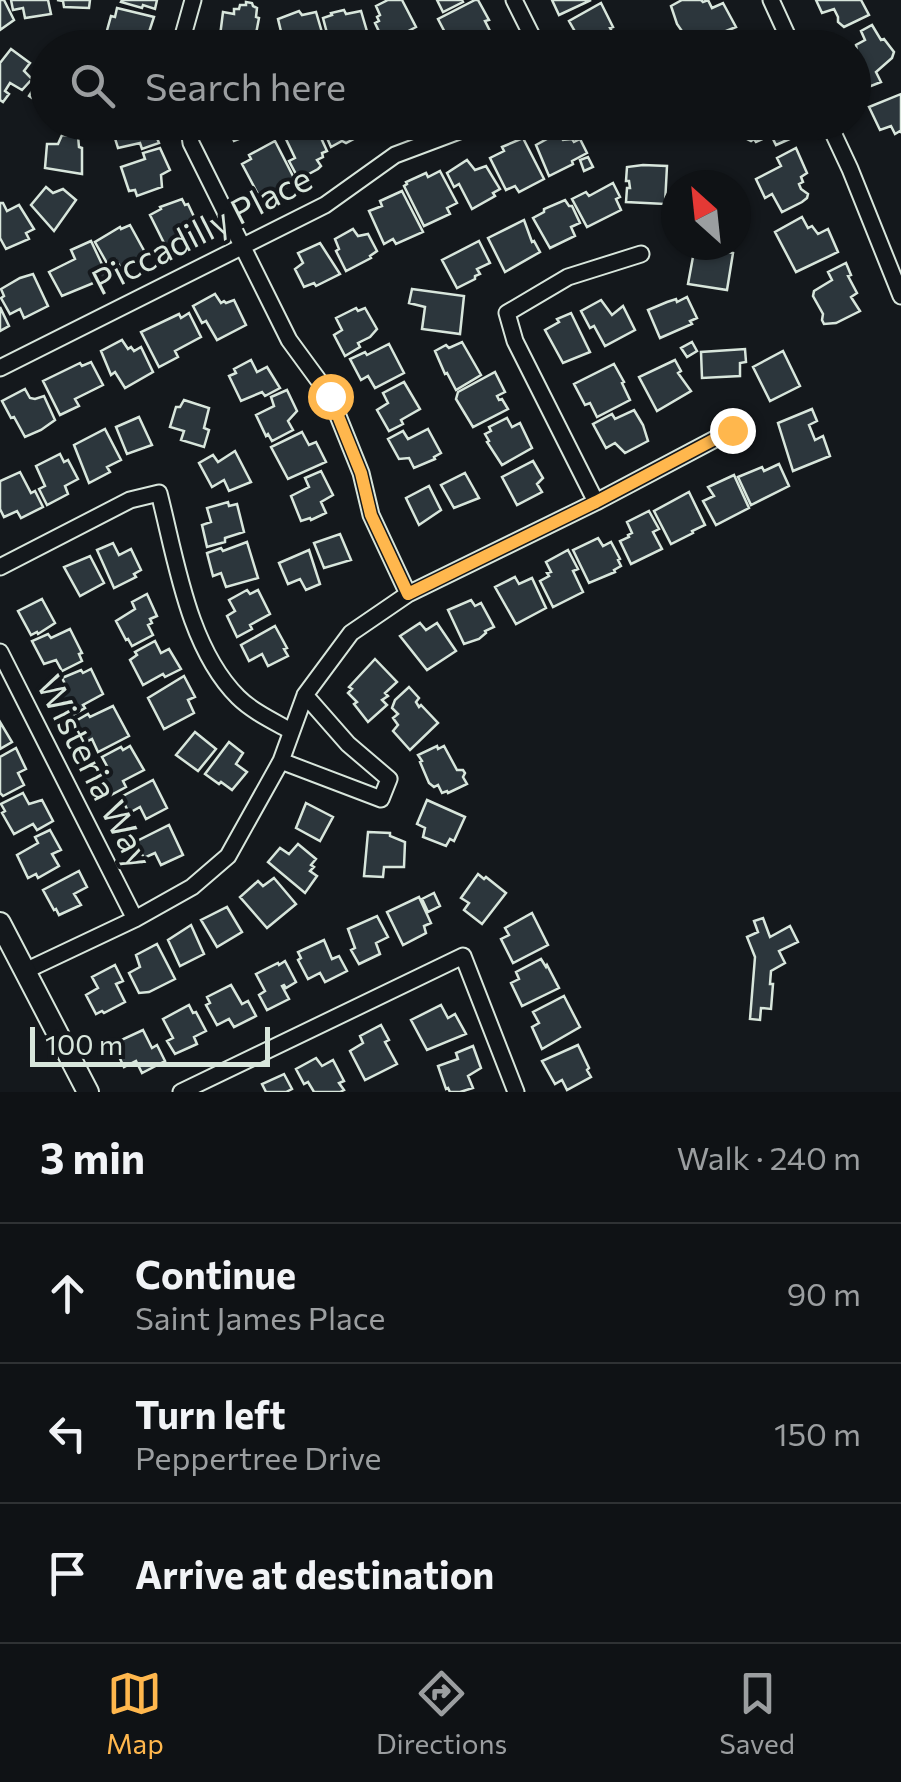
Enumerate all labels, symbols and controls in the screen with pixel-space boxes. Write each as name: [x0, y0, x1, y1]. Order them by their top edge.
search box: [30, 30, 871, 140]
icon: search: [65, 58, 120, 113]
text: Search here: [145, 62, 346, 109]
street label: Piccadilly Place: [84, 155, 318, 303]
north arrow: [661, 170, 751, 260]
route start: [308, 374, 354, 420]
route end: [710, 408, 756, 454]
street label: Wisteria Way: [29, 667, 163, 875]
scale bar: [30, 1022, 270, 1066]
text: 100 m: [45, 1027, 123, 1061]
text: 3 min: [40, 1131, 145, 1183]
text: Walk · 240 m: [677, 1137, 861, 1177]
text: Continue: [135, 1250, 296, 1297]
icon: ahead: [40, 1266, 95, 1321]
text: 90 m: [787, 1273, 861, 1313]
text: Saint James Place: [135, 1297, 386, 1337]
text: Turn left: [135, 1390, 286, 1437]
icon: left: [40, 1406, 95, 1461]
text: 150 m: [774, 1413, 861, 1453]
text: Peppertree Drive: [135, 1437, 381, 1477]
icon: arrive: [40, 1546, 95, 1601]
text: Arrive at destination: [135, 1550, 494, 1597]
tab: Map: [106, 1666, 164, 1760]
tab: Directions: [376, 1666, 507, 1760]
tab: Saved: [719, 1666, 795, 1760]

